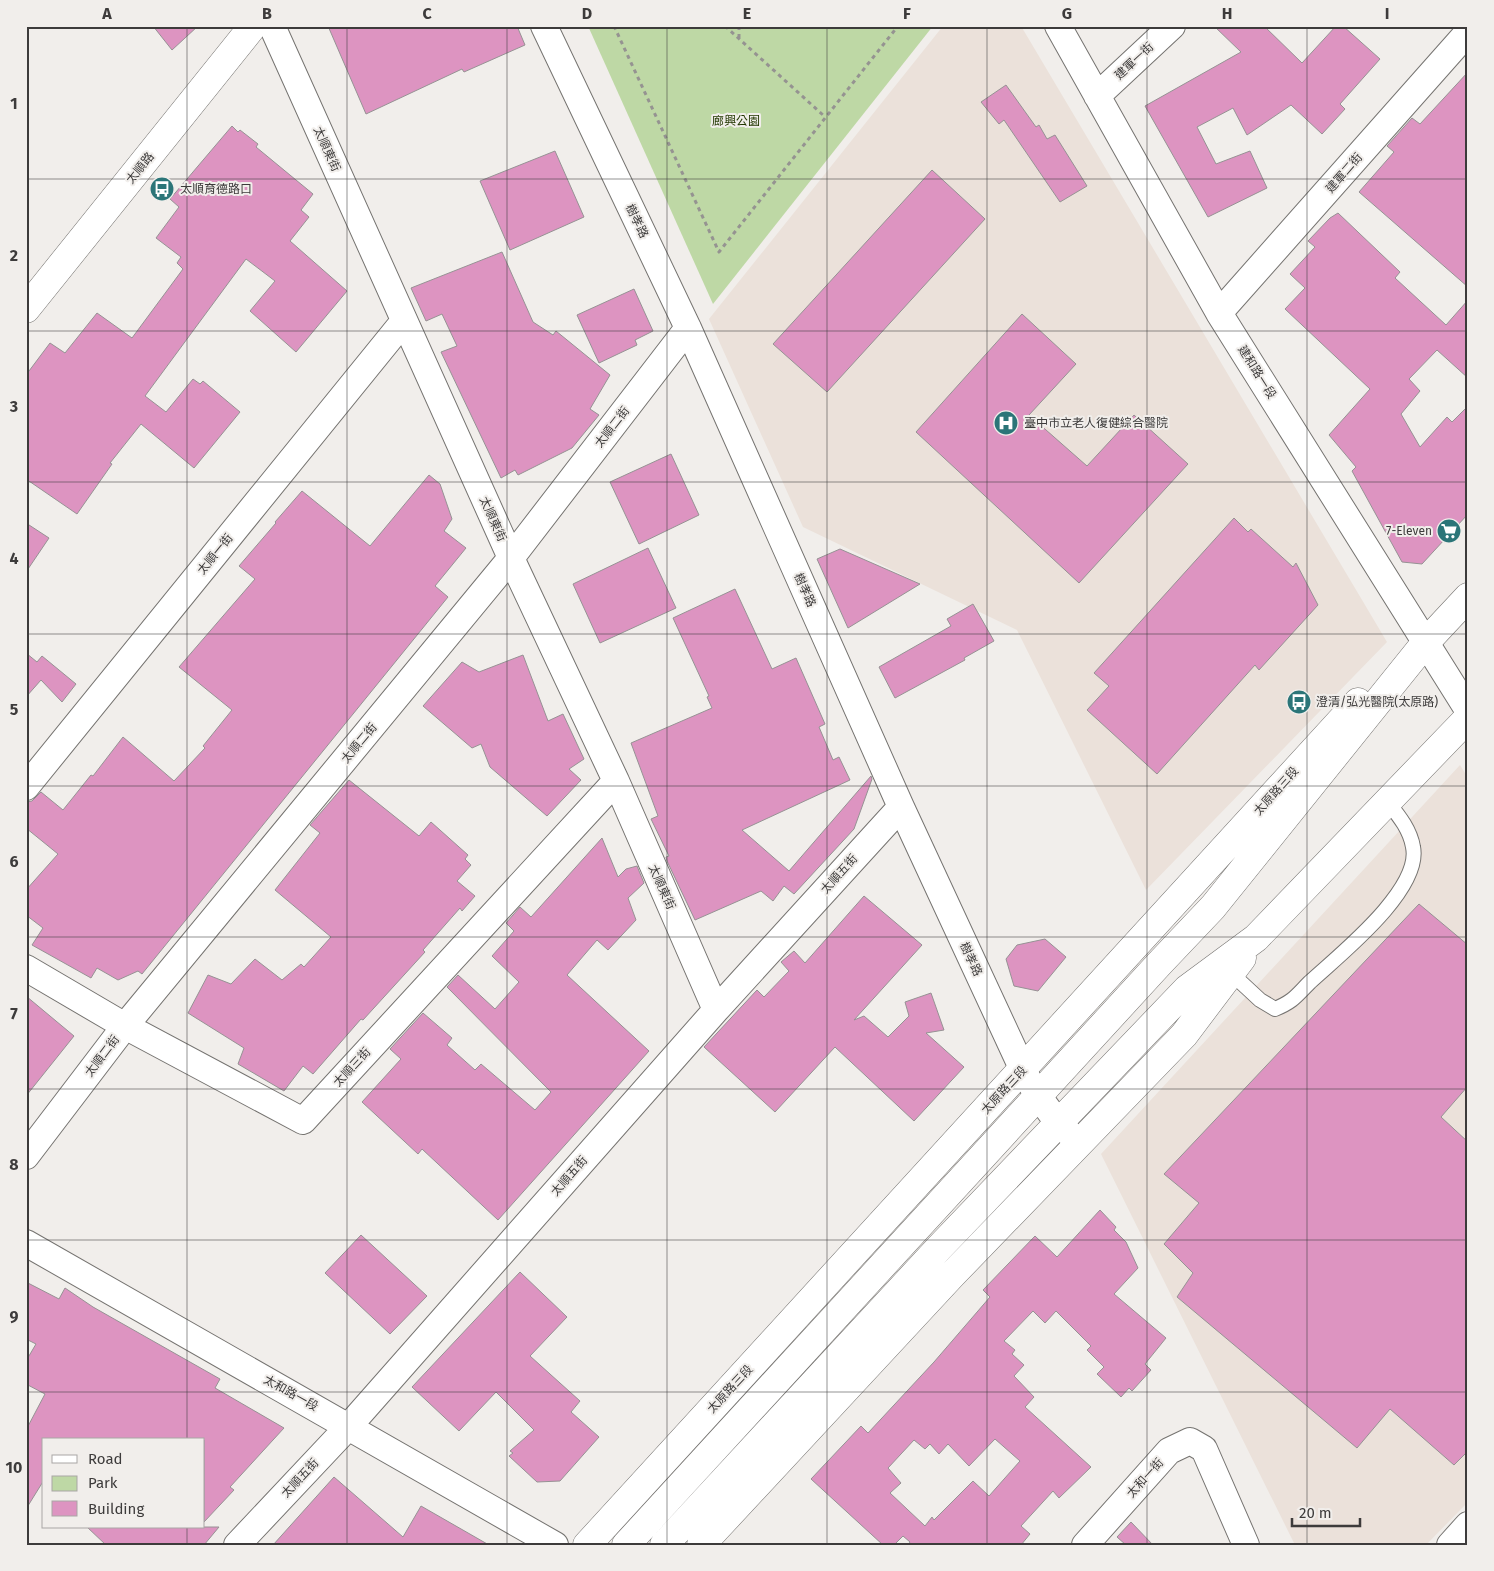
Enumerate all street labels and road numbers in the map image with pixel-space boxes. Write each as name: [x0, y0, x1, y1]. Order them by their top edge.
street label: 建軍一街: [1112, 40, 1156, 82]
street label: 太順東街: [311, 124, 343, 174]
street label: 太順路: [123, 150, 157, 186]
street label: 建軍二街: [1323, 150, 1365, 196]
street label: 樹孝路: [623, 202, 651, 240]
street label: 建和路一段: [1235, 343, 1279, 401]
street label: 太順二街: [592, 404, 632, 450]
street label: 太順東街: [477, 494, 509, 544]
street label: 太順一街: [194, 531, 236, 577]
street label: 樹孝路: [791, 571, 819, 609]
street label: 太順二街: [338, 720, 380, 766]
street label: 太原路三段: [1251, 764, 1301, 818]
street label: 太順五街: [818, 851, 860, 897]
street label: 太順東街: [646, 862, 678, 912]
street label: 樹孝路: [957, 940, 985, 978]
street label: 太順二街: [82, 1033, 122, 1079]
street label: 太順三街: [331, 1045, 373, 1089]
street label: 太原路三段: [978, 1063, 1030, 1117]
street label: 太順五街: [548, 1153, 590, 1199]
street label: 太原路三段: [704, 1362, 756, 1416]
street label: 太和路一段: [261, 1372, 321, 1414]
street label: 太和一街: [1124, 1455, 1166, 1501]
street label: 太順五街: [279, 1456, 321, 1500]

